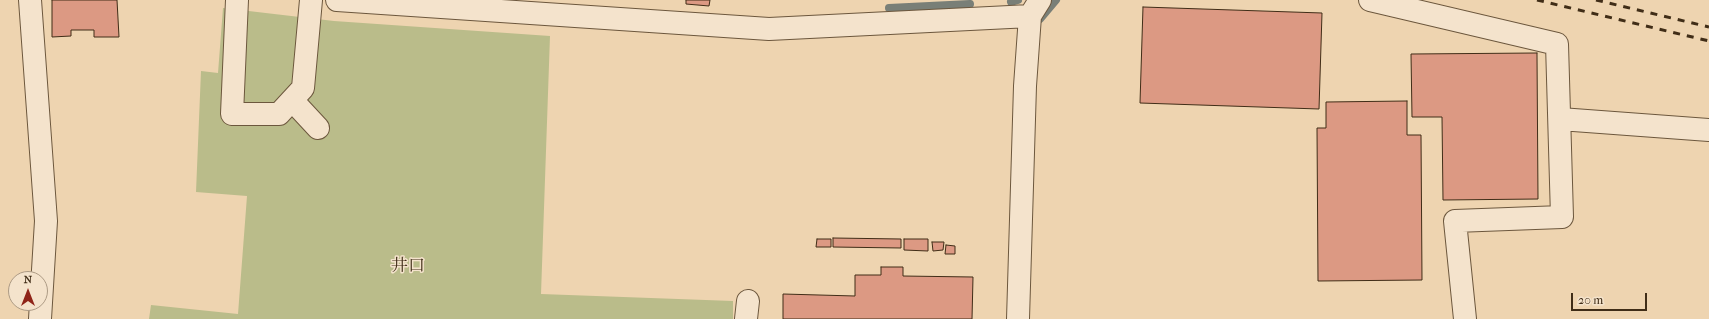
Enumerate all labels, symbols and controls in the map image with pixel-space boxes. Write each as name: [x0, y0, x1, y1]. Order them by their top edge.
district label: 井口: [391, 257, 425, 277]
north arrow: [8, 271, 48, 311]
text: N: [24, 273, 32, 286]
scale bar: [1573, 285, 1649, 311]
text: 20 m: [1578, 293, 1603, 307]

